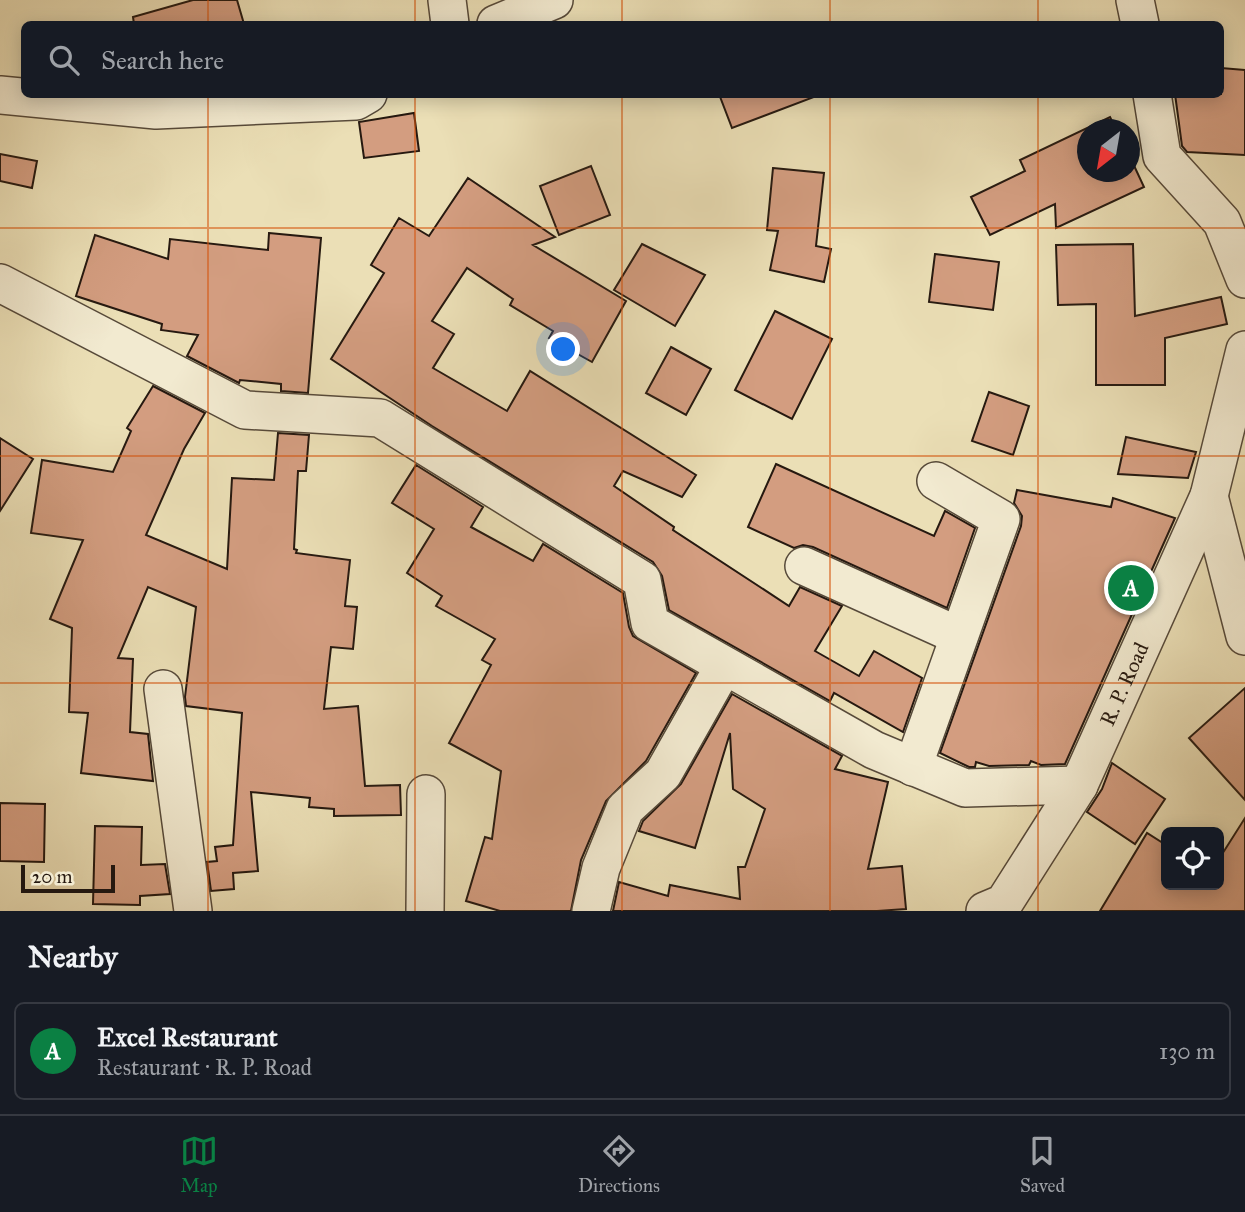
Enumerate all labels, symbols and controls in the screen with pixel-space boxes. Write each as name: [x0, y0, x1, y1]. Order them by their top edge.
search box: [21, 21, 1224, 98]
icon: search: [45, 41, 83, 79]
text: Search here: [101, 44, 224, 76]
north arrow: [1077, 119, 1140, 182]
your location: [546, 332, 580, 366]
pin: A: [1108, 562, 1154, 614]
street label: R. P. Road: [1094, 638, 1155, 730]
map controls: [1161, 827, 1224, 890]
button: locate: [1161, 827, 1224, 890]
scale bar: [21, 862, 116, 894]
text: 20 m: [32, 865, 73, 888]
text: Nearby: [28, 939, 118, 975]
text: Excel Restaurant: [97, 1021, 278, 1053]
text: A: [45, 1037, 61, 1065]
text: 130 m: [1159, 1037, 1215, 1065]
text: Restaurant · R. P. Road: [97, 1053, 312, 1081]
tab: Map: [180, 1132, 218, 1197]
tab: Directions: [578, 1132, 660, 1197]
tab: Saved: [1020, 1132, 1065, 1197]

